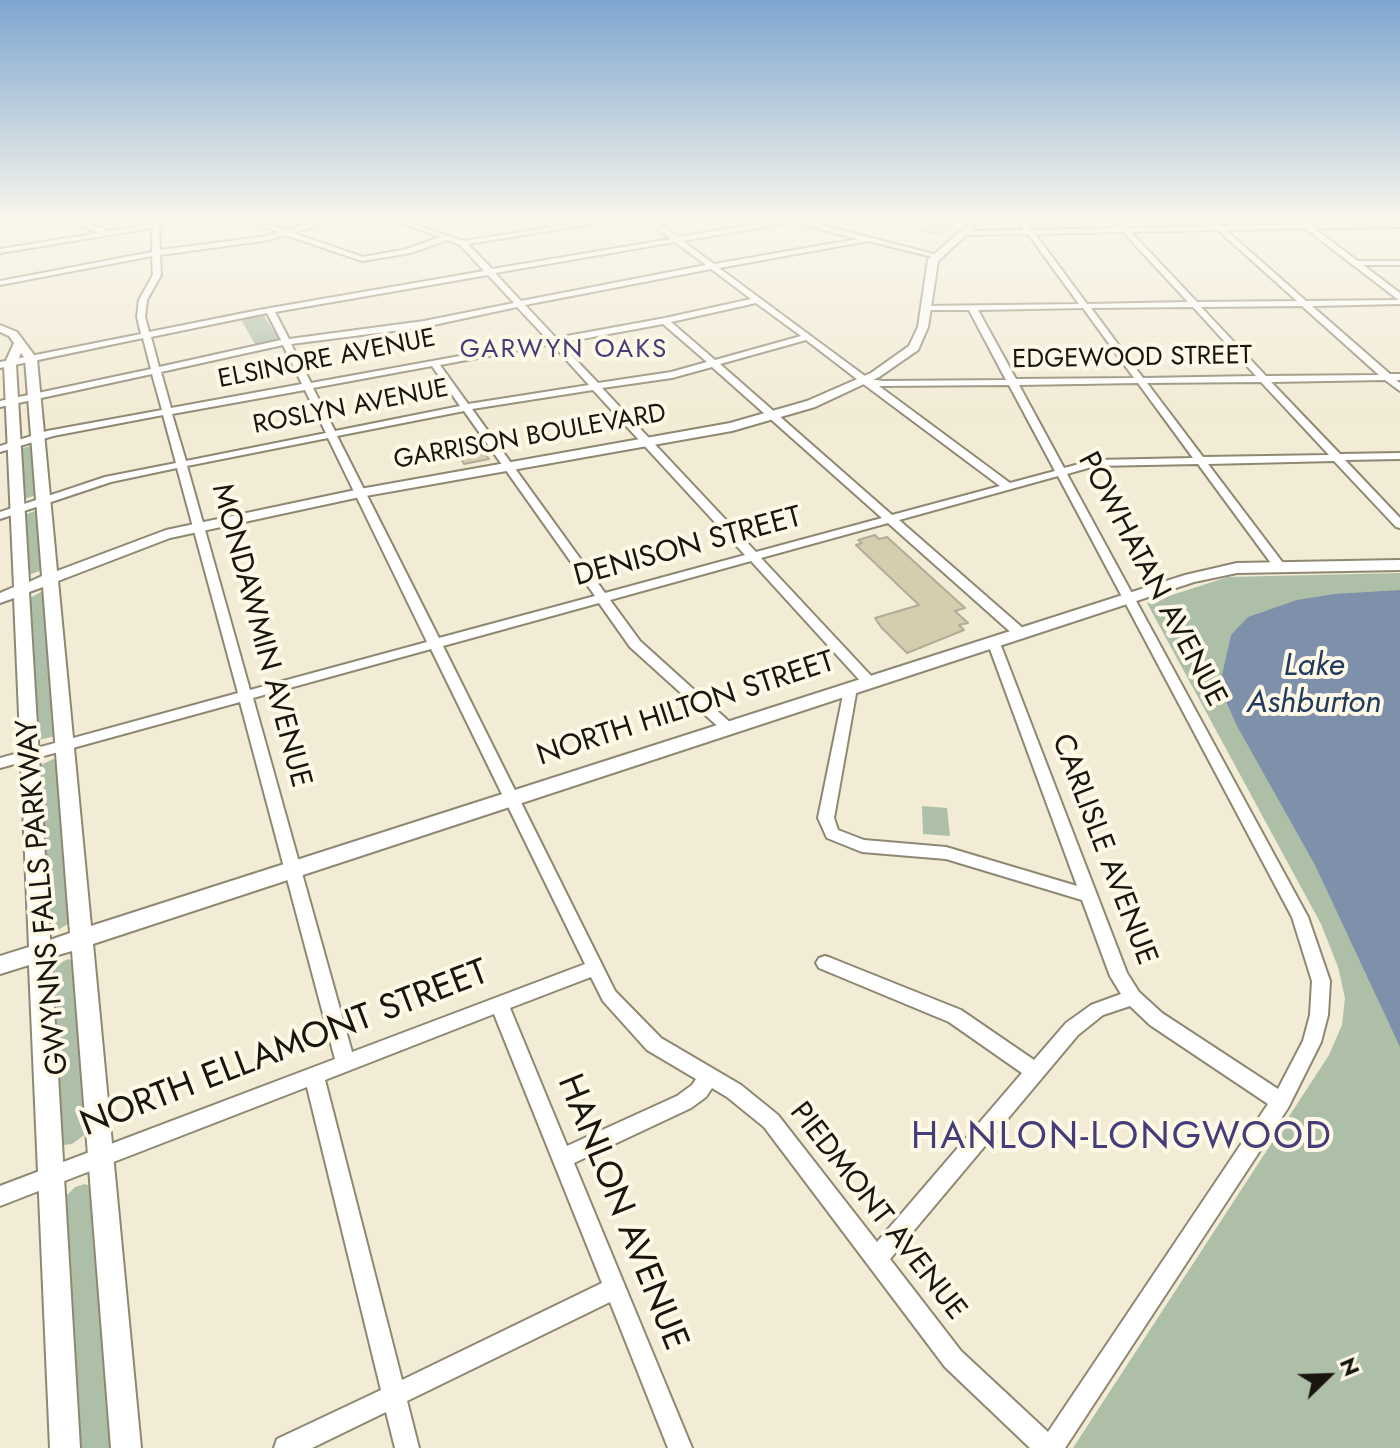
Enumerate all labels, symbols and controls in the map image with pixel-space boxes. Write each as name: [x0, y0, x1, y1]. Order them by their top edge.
street label: ELSINORE AVENUE: [216, 324, 438, 396]
district label: GARWYN OAKS: [460, 335, 668, 367]
street label: EDGEWOOD STREET: [1012, 341, 1252, 377]
street label: ROSLYN AVENUE: [251, 374, 451, 442]
street label: GARRISON BOULEVARD: [391, 399, 669, 477]
street label: POWHATAN AVENUE: [1069, 447, 1233, 713]
street label: MONDAWMIN AVENUE: [202, 480, 318, 792]
street label: DENISON STREET: [570, 500, 806, 596]
street label: NORTH HILTON STREET: [533, 645, 839, 775]
water label: Lake Ashburton: [1247, 648, 1381, 723]
street label: GWYNNS FALLS PARKWAY: [11, 718, 77, 1076]
street label: CARLISLE AVENUE: [1042, 729, 1164, 971]
street label: NORTH ELLAMONT STREET: [75, 952, 495, 1148]
street label: HANLON AVENUE: [546, 1069, 696, 1357]
street label: PIEDMONT AVENUE: [781, 1096, 973, 1328]
district label: HANLON-LONGWOOD: [911, 1116, 1333, 1162]
north arrow: [1288, 1336, 1368, 1416]
text: N: [1332, 1352, 1368, 1381]

